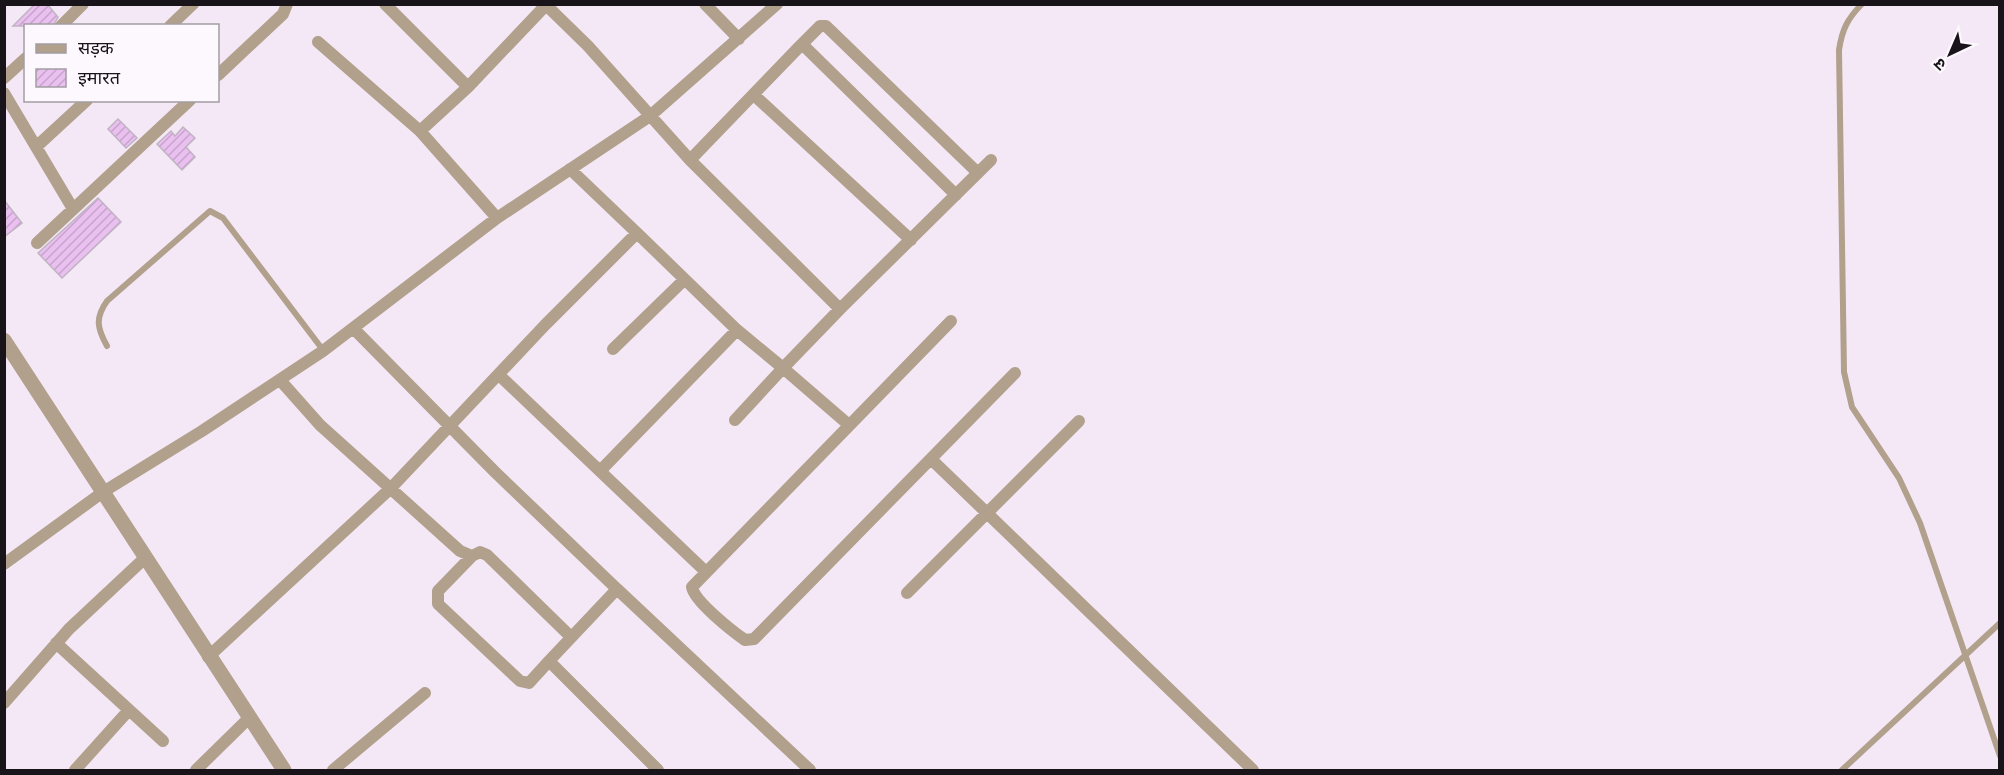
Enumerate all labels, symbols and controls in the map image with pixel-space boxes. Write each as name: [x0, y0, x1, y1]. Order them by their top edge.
legend: [24, 24, 219, 102]
north arrow: [1920, 24, 1980, 84]
text: सड़क: [78, 36, 115, 59]
text: उ: [1929, 54, 1950, 75]
text: इमारत: [78, 66, 121, 89]

